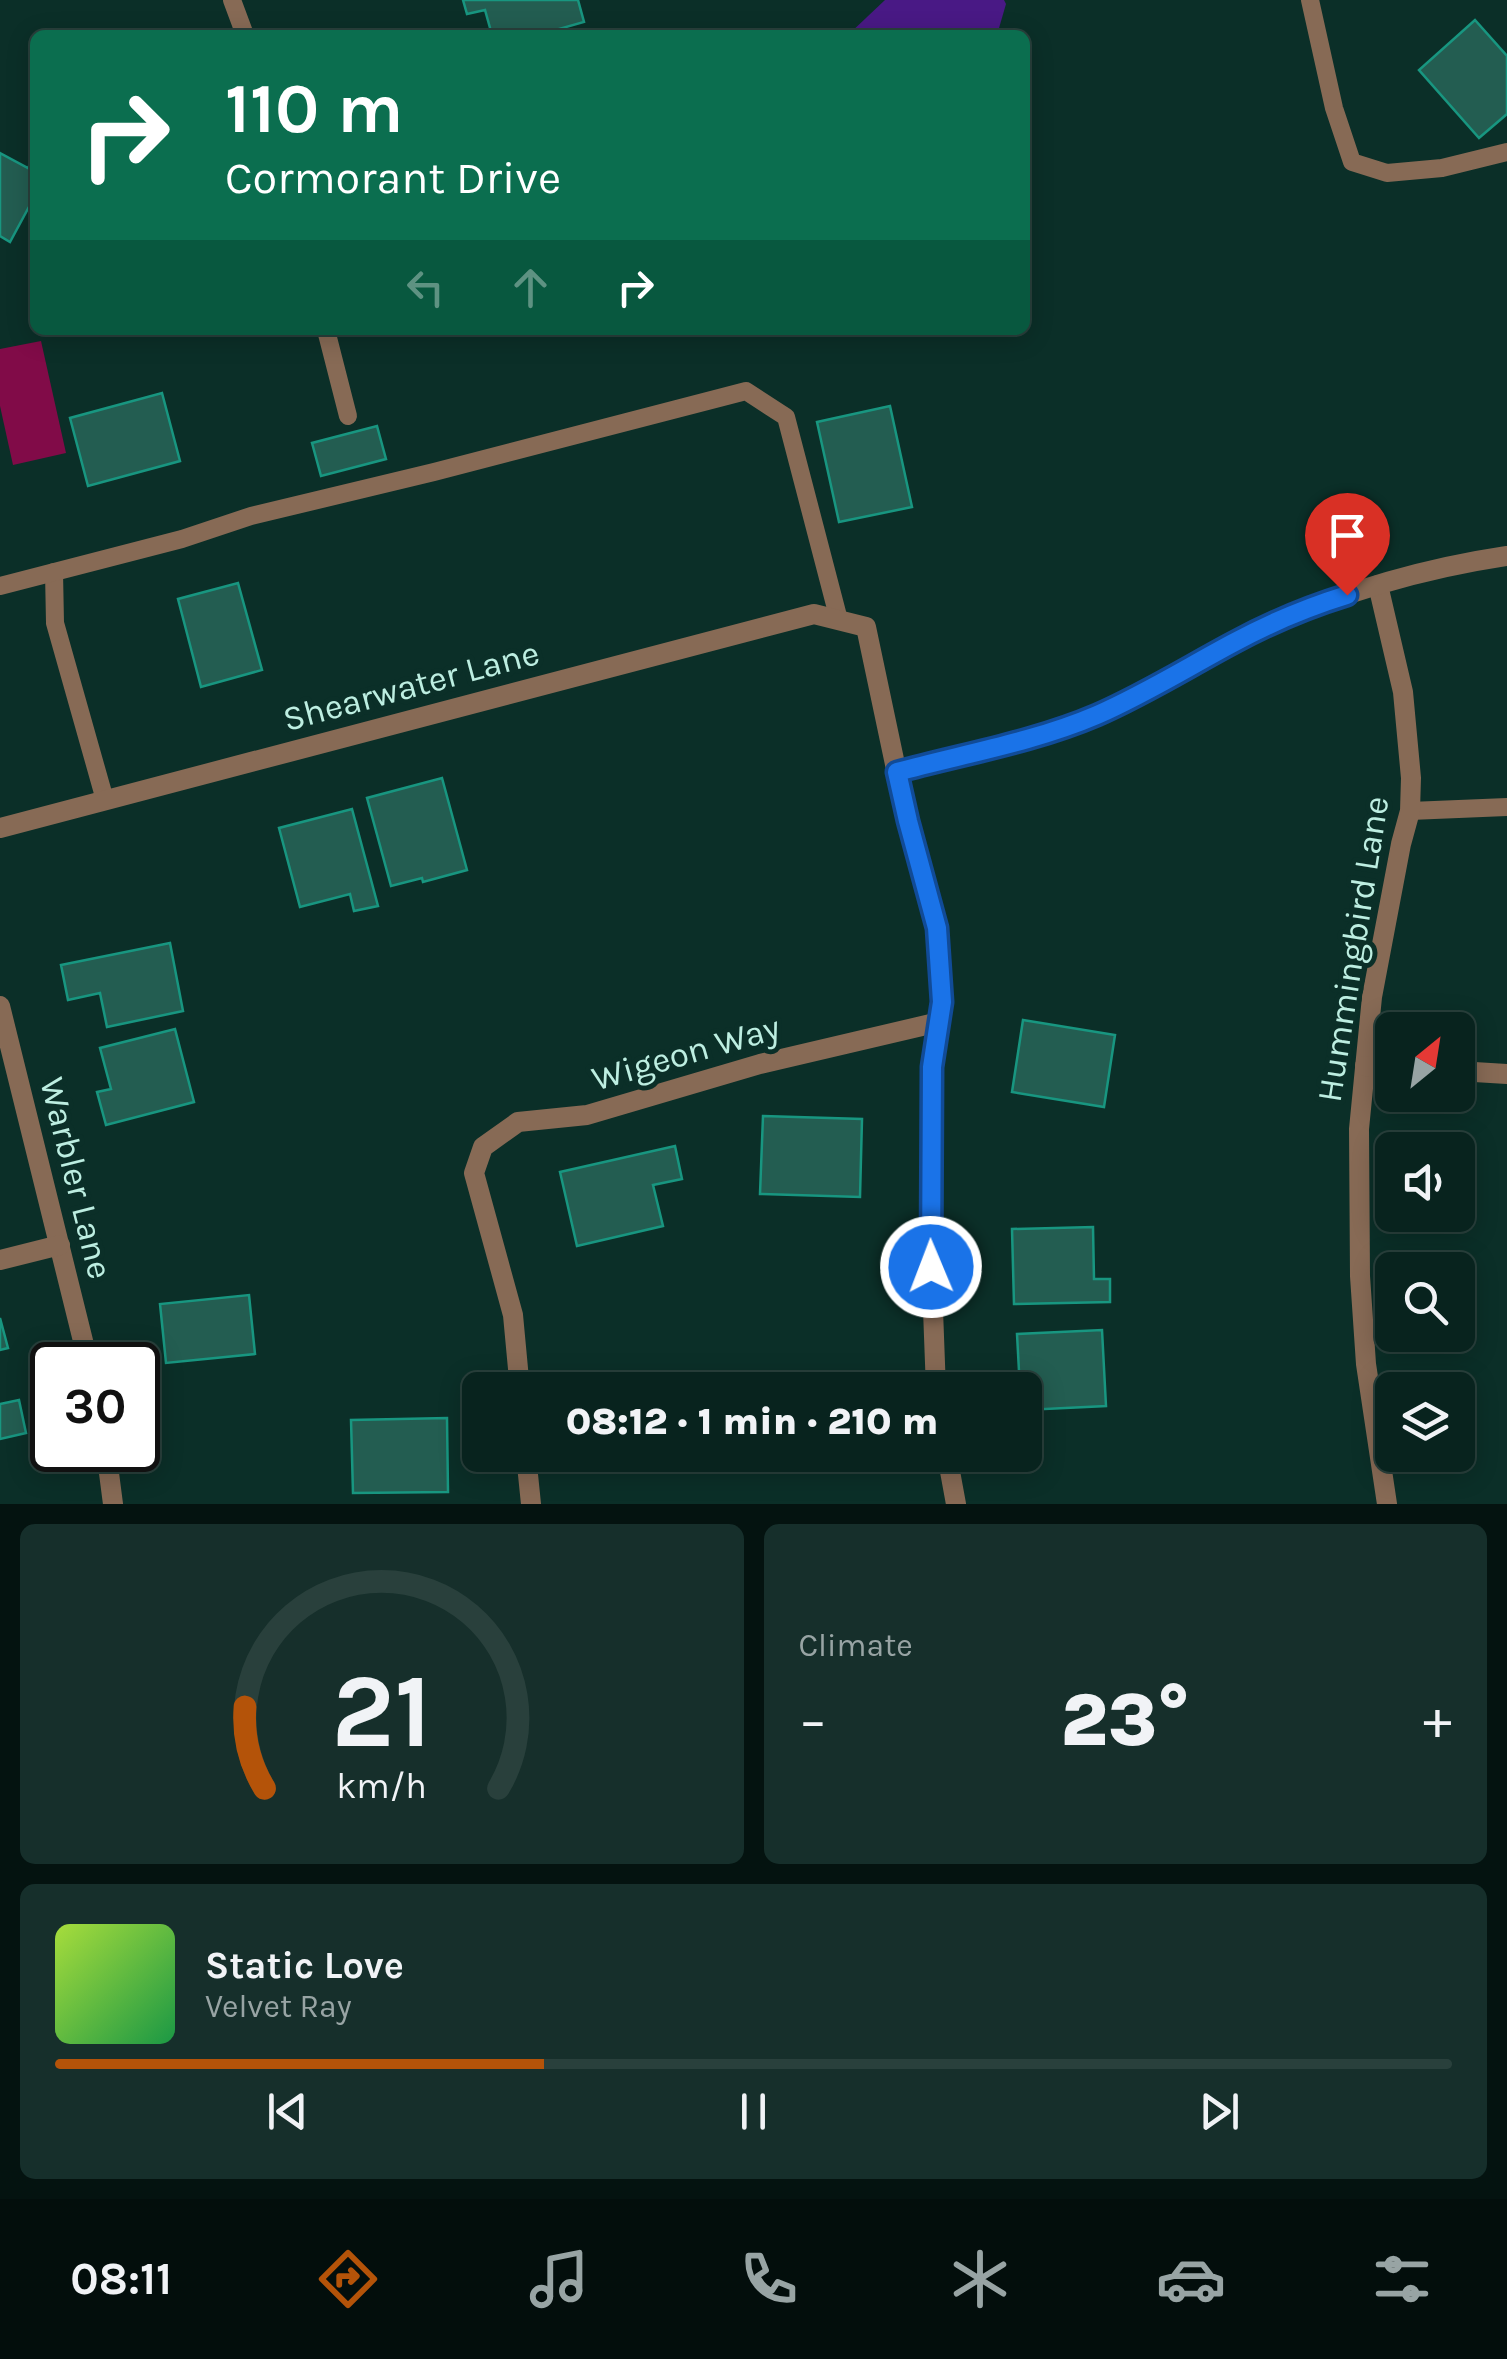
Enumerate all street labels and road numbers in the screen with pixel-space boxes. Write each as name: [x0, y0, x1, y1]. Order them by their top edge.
street label: Shearwater Lane: [278, 632, 544, 740]
street label: Hummingbird Lane: [1309, 793, 1397, 1105]
street label: Wigeon Way: [587, 1007, 785, 1099]
street label: Warbler Lane: [31, 1073, 121, 1283]

